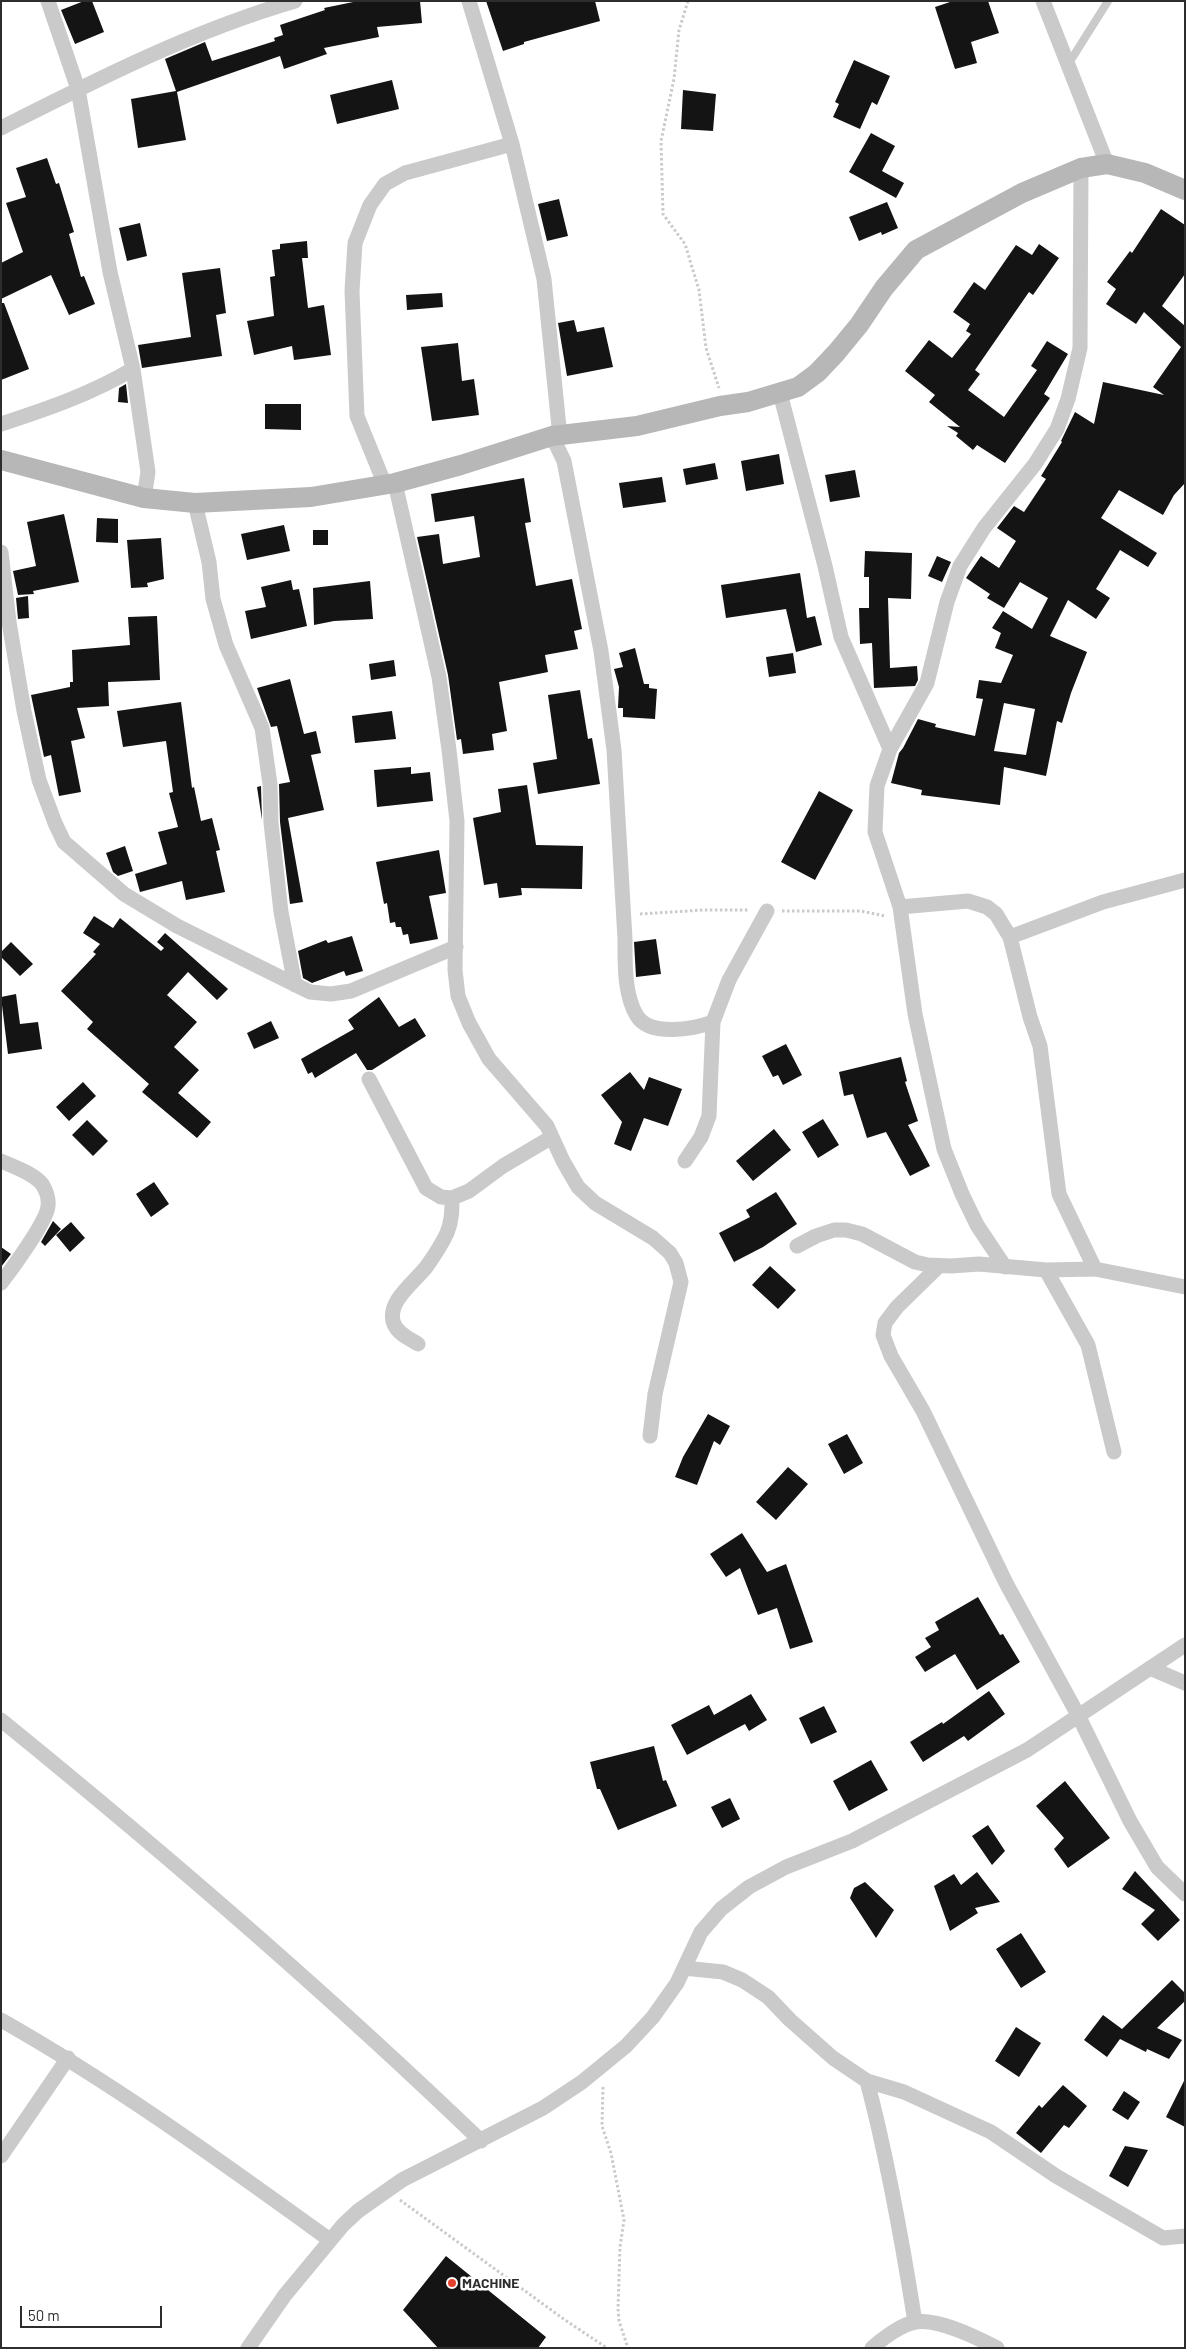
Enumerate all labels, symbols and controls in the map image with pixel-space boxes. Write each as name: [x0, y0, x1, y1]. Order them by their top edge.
place label: MACHINE: [462, 2275, 519, 2291]
marker: MACHINE: [446, 2277, 458, 2289]
scale bar: [22, 2296, 165, 2328]
text: 50 m: [28, 2306, 60, 2324]

